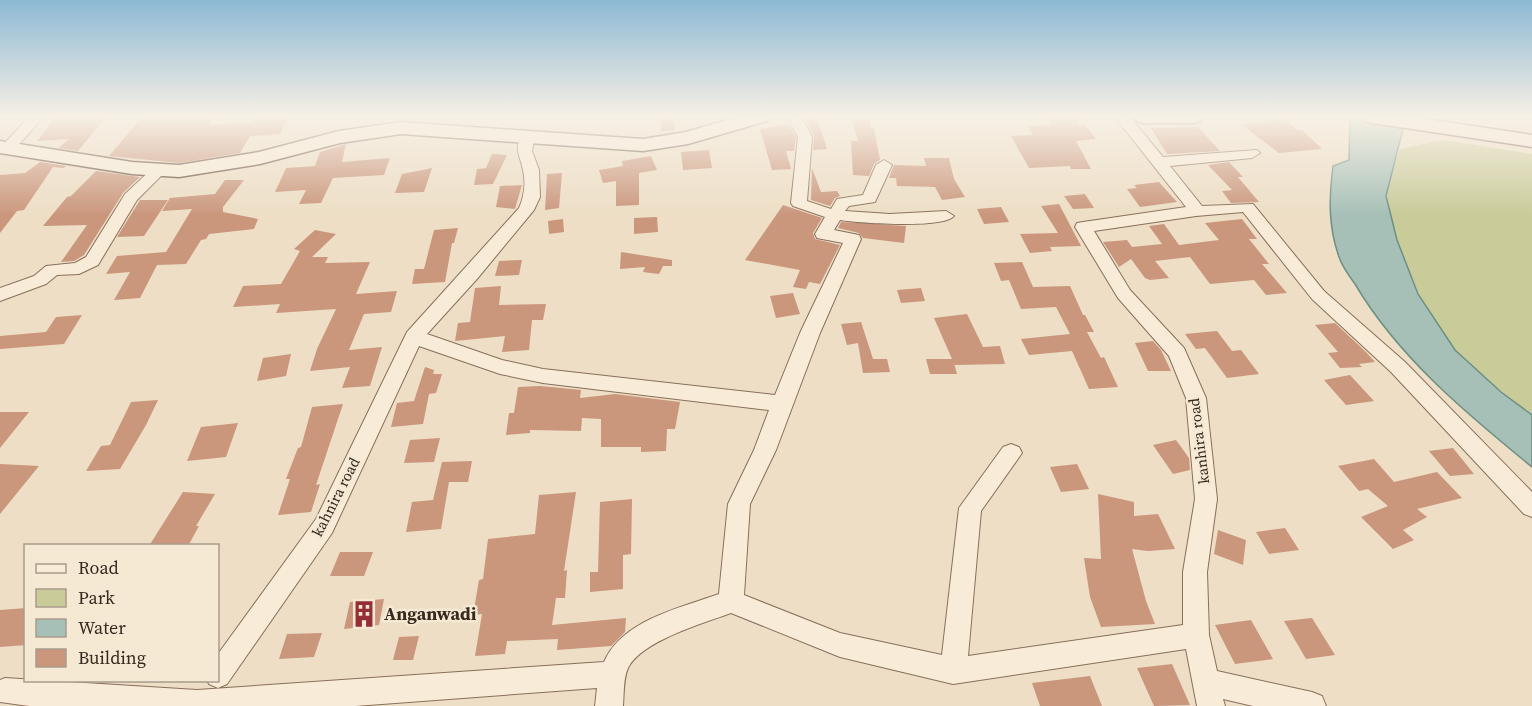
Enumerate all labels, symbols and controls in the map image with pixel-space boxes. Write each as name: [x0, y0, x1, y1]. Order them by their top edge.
street label: kanhira road: [1183, 397, 1214, 485]
street label: kahnira road: [307, 453, 365, 540]
legend: [24, 544, 219, 682]
text: Road: [78, 555, 119, 580]
text: Park: [78, 585, 115, 610]
building icon: Anganwadi: [349, 599, 379, 629]
place label: Anganwadi: [384, 601, 477, 626]
text: Water: [78, 615, 126, 640]
text: Building: [78, 645, 146, 670]

